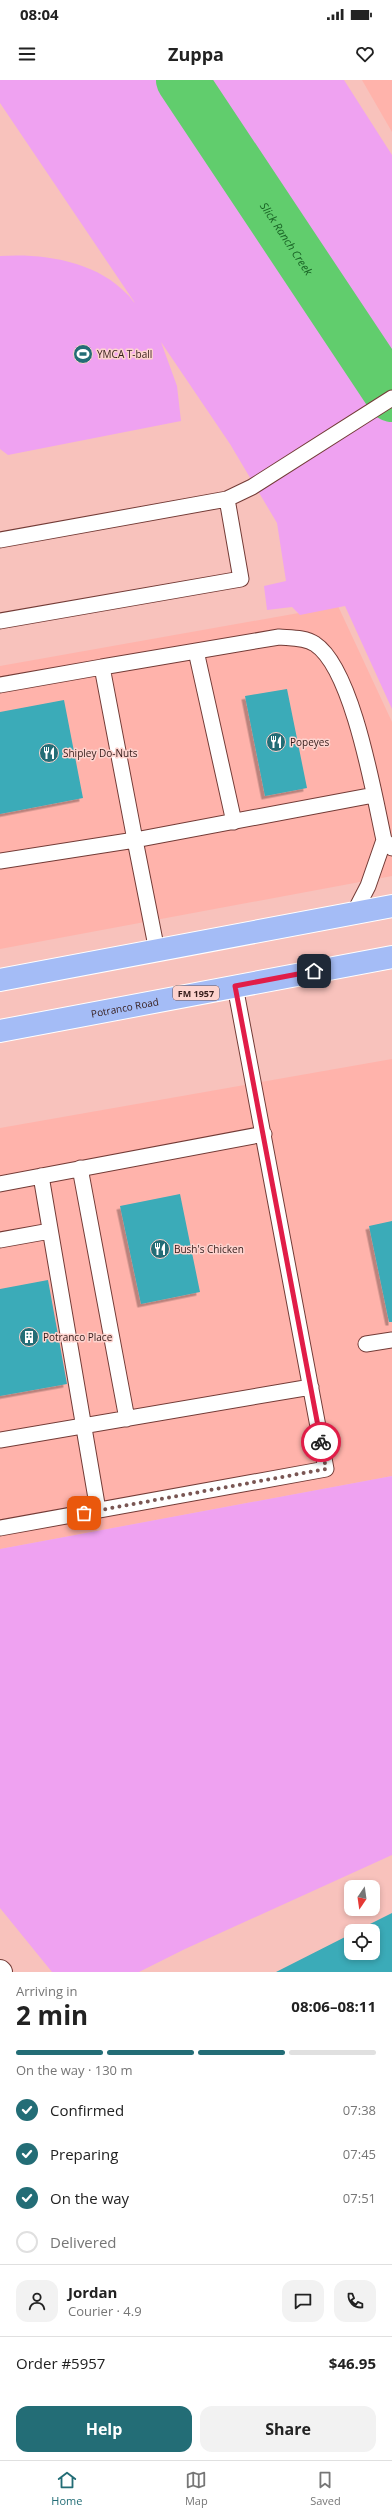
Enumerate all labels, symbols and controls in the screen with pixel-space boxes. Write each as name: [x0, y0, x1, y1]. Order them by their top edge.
text: 08:04: [20, 4, 59, 24]
text: Zuppa: [168, 42, 224, 66]
icon: menu: [16, 43, 38, 65]
icon: heart: [354, 43, 376, 65]
water label: Slick Ranch Creek: [258, 199, 317, 278]
sports icon: YMCA T-ball: [72, 343, 94, 365]
place label: YMCA T-ball: [97, 347, 152, 361]
restaurant icon: Popeyes: [265, 731, 287, 753]
place label: Popeyes: [290, 735, 329, 749]
restaurant icon: Shipley Do-Nuts: [38, 742, 60, 764]
place label: Shipley Do-Nuts: [63, 746, 138, 760]
pin: [297, 954, 331, 988]
icon: home: [303, 960, 325, 982]
road number: FM 1957: [173, 986, 219, 1000]
street label: Potranco Road: [90, 994, 160, 1021]
restaurant icon: Bush's Chicken: [149, 1238, 171, 1260]
place label: Bush's Chicken: [174, 1242, 244, 1256]
building icon: Potranco Place: [18, 1326, 40, 1348]
place label: Potranco Place: [43, 1330, 113, 1344]
courier: [301, 1422, 341, 1462]
icon: bike: [310, 1431, 332, 1453]
pin: [67, 1496, 101, 1530]
icon: bag: [73, 1502, 95, 1524]
north arrow: [344, 1880, 380, 1916]
map controls: [344, 1880, 380, 1960]
button: locate: [344, 1924, 380, 1960]
text: Arriving in: [16, 1982, 78, 2000]
text: 08:06–08:11: [291, 1996, 376, 2016]
text: 2 min: [16, 1997, 88, 2033]
text: On the way · 130 m: [16, 2061, 132, 2079]
icon: check: [16, 2099, 38, 2121]
text: Confirmed: [50, 2100, 124, 2120]
text: 07:38: [343, 2101, 376, 2119]
icon: check: [16, 2143, 38, 2165]
text: Preparing: [50, 2144, 118, 2164]
text: 07:45: [343, 2145, 376, 2163]
icon: check: [16, 2187, 38, 2209]
text: On the way: [50, 2188, 129, 2208]
text: 07:51: [343, 2189, 376, 2207]
text: Delivered: [50, 2232, 117, 2252]
button: person: [16, 2280, 58, 2322]
button: chat: [282, 2280, 324, 2322]
button: phone: [334, 2280, 376, 2322]
text: Jordan: [68, 2282, 117, 2302]
text: Courier · 4.9: [68, 2302, 142, 2320]
text: Order #5957: [16, 2353, 105, 2373]
text: $46.95: [329, 2353, 376, 2373]
button: Help: [16, 2406, 192, 2452]
button: Share: [200, 2406, 376, 2452]
tab: Home: [51, 2469, 82, 2508]
tab: Map: [185, 2469, 208, 2508]
tab: Saved: [310, 2469, 341, 2508]

